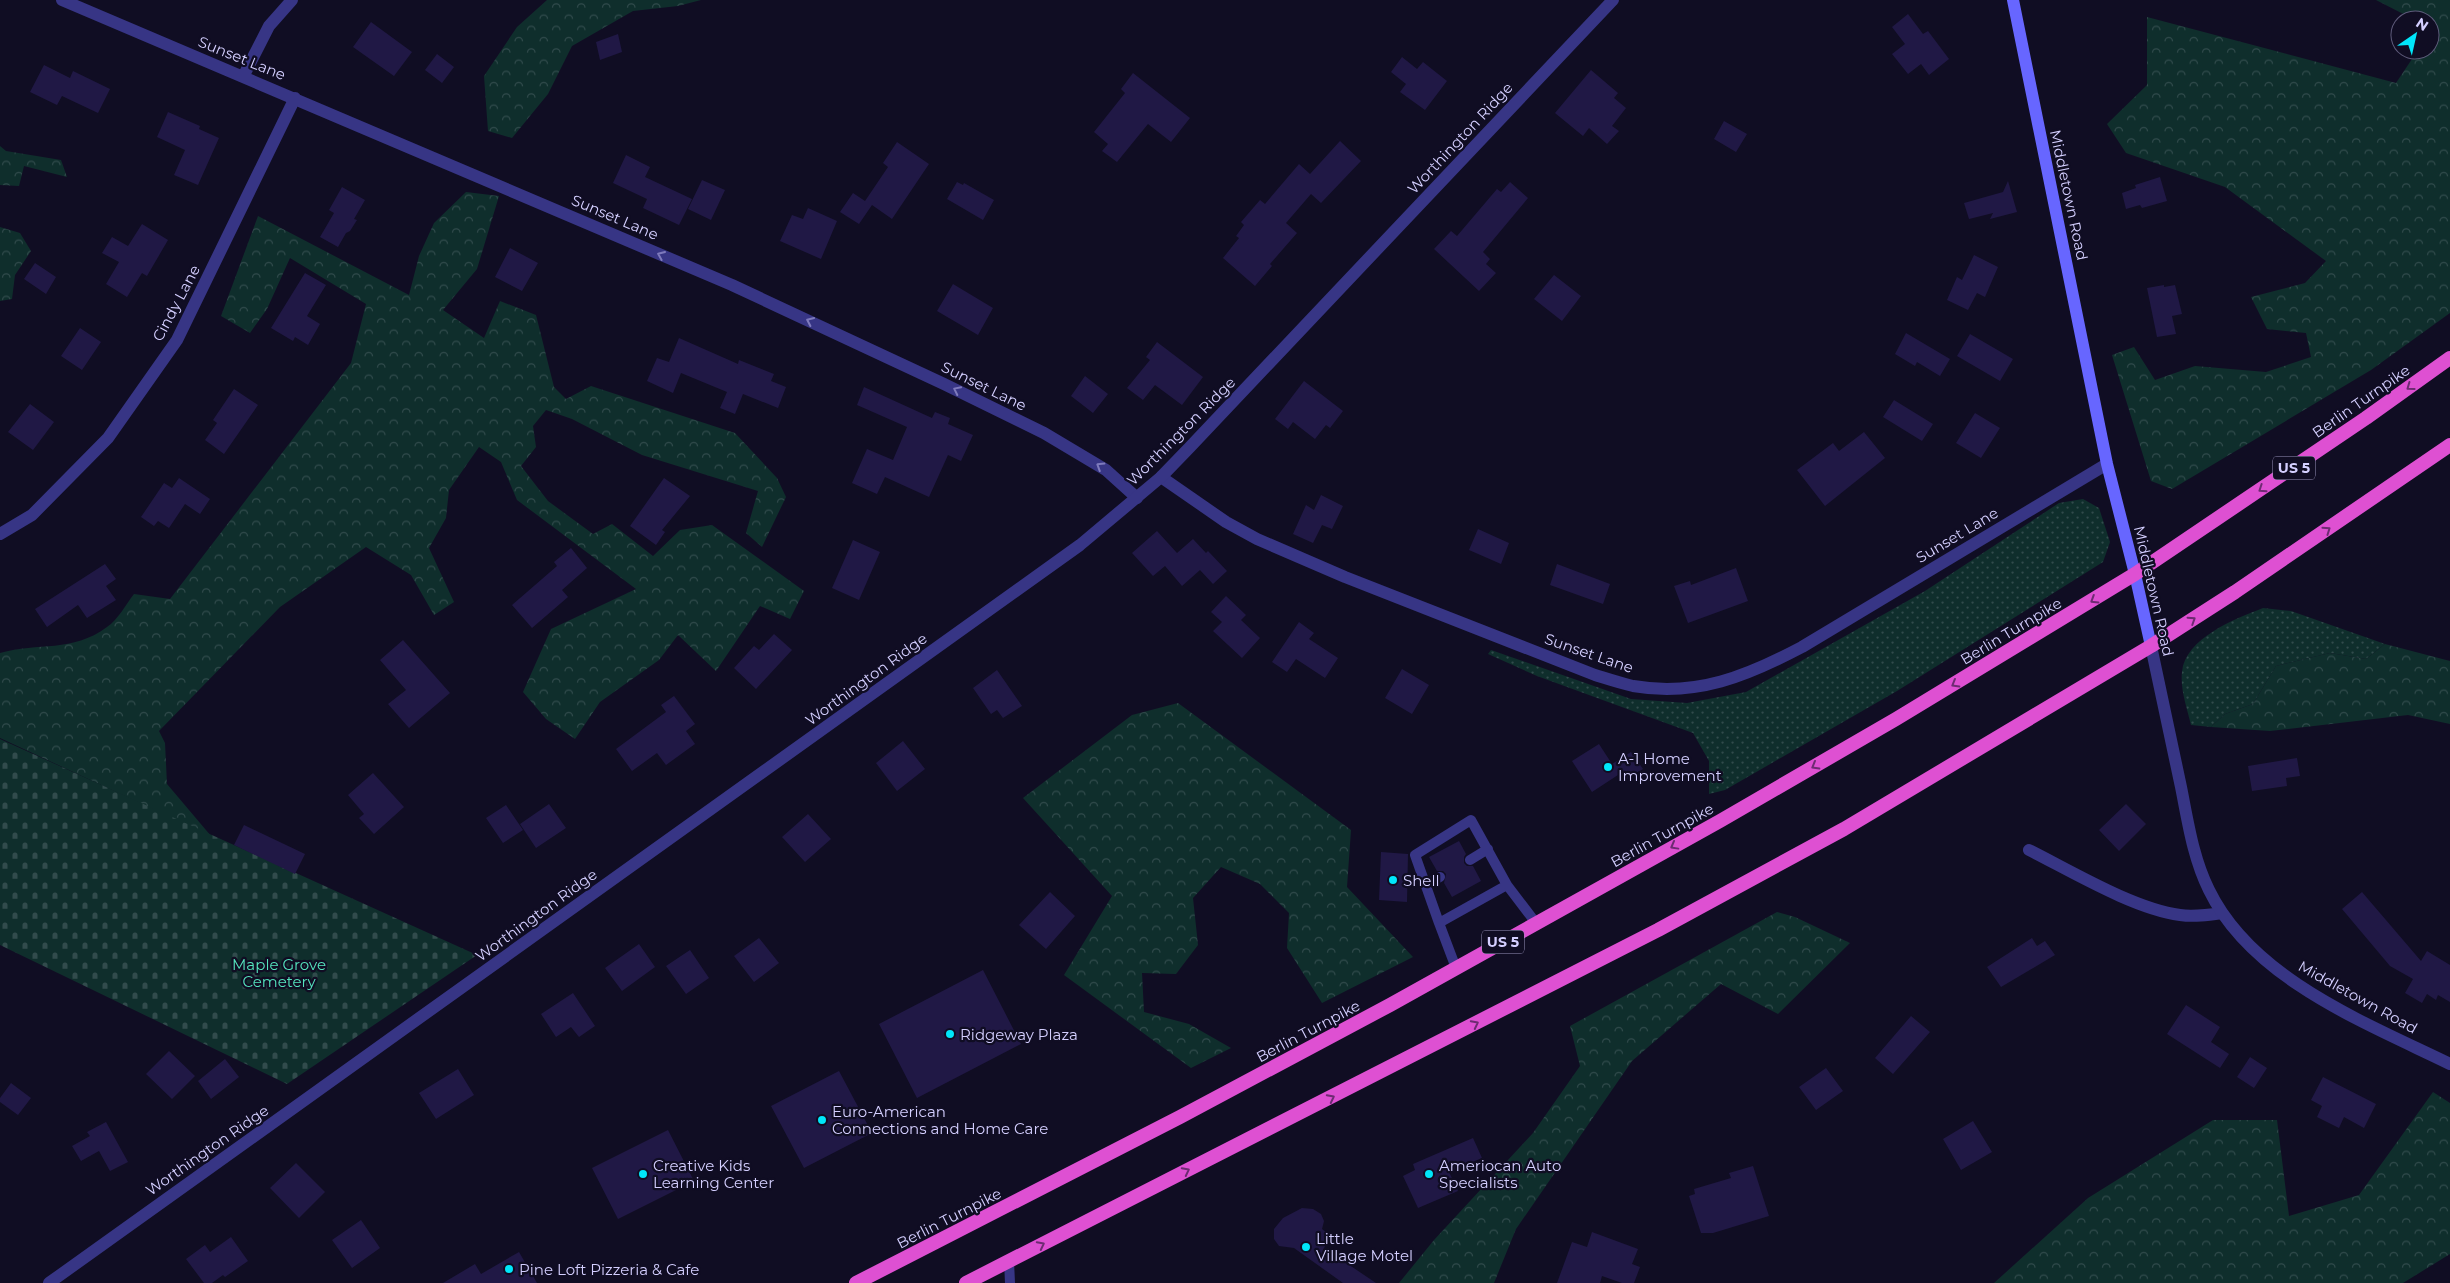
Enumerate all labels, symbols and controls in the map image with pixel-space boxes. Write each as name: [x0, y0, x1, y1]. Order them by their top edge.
north arrow: [2390, 10, 2440, 60]
text: N: [2413, 14, 2432, 35]
street label: Sunset Lane: [195, 32, 289, 84]
street label: Worthington Ridge: [1403, 78, 1517, 198]
street label: Middletown Road: [2046, 128, 2092, 262]
street label: Sunset Lane: [569, 190, 661, 244]
one-way arrow: [657, 250, 666, 261]
street label: Cindy Lane: [148, 262, 204, 344]
one-way arrow: [806, 317, 815, 328]
street label: Sunset Lane: [938, 357, 1030, 415]
street label: Berlin Turnpike: [2309, 360, 2413, 442]
street label: Worthington Ridge: [1123, 373, 1239, 489]
one-way arrow: [2407, 381, 2416, 390]
one-way arrow: [953, 386, 962, 396]
road number: US 5: [2273, 456, 2315, 479]
one-way arrow: [1097, 463, 1106, 473]
one-way arrow: [2259, 483, 2268, 492]
street label: Sunset Lane: [1912, 503, 2002, 567]
street label: Middletown Road: [2130, 524, 2178, 658]
one-way arrow: [2321, 527, 2331, 536]
street label: Berlin Turnpike: [1957, 593, 2065, 669]
one-way arrow: [2091, 593, 2100, 603]
one-way arrow: [2186, 617, 2195, 626]
street label: Worthington Ridge: [801, 628, 931, 730]
street label: Sunset Lane: [1542, 629, 1636, 677]
one-way arrow: [1952, 678, 1961, 688]
place label: A-1 Home Improvement: [1618, 749, 1722, 785]
one-way arrow: [1811, 759, 1820, 769]
marker: A-1 Home Improvement: [1602, 761, 1614, 773]
street label: Berlin Turnpike: [1607, 799, 1717, 871]
one-way arrow: [1670, 840, 1679, 850]
street label: Worthington Ridge: [471, 864, 601, 966]
place label: Shell: [1403, 871, 1440, 890]
marker: Shell: [1387, 874, 1399, 886]
road number: US 5: [1482, 930, 1524, 954]
park label: Maple Grove Cemetery: [232, 955, 326, 991]
street label: Middletown Road: [2295, 956, 2421, 1038]
street label: Berlin Turnpike: [1253, 996, 1363, 1066]
one-way arrow: [1470, 1020, 1479, 1030]
place label: Ridgeway Plaza: [960, 1025, 1078, 1044]
marker: Ridgeway Plaza: [944, 1028, 956, 1040]
one-way arrow: [1325, 1094, 1334, 1104]
street label: Worthington Ridge: [142, 1100, 272, 1200]
place label: Euro-American Connections and Home Care: [832, 1102, 1048, 1138]
marker: Euro-American Connections and Home Care: [816, 1114, 828, 1126]
place label: Creative Kids Learning Center: [653, 1156, 774, 1192]
place label: Ameriocan Auto Specialists: [1439, 1156, 1561, 1192]
one-way arrow: [1180, 1167, 1189, 1177]
marker: Creative Kids Learning Center: [637, 1168, 649, 1180]
marker: Ameriocan Auto Specialists: [1423, 1168, 1435, 1180]
street label: Berlin Turnpike: [894, 1183, 1004, 1253]
place label: Little Village Motel: [1316, 1229, 1413, 1265]
one-way arrow: [1036, 1241, 1045, 1251]
marker: Little Village Motel: [1300, 1241, 1312, 1253]
place label: Pine Loft Pizzeria & Cafe: [519, 1260, 699, 1279]
marker: Pine Loft Pizzeria & Cafe: [503, 1263, 515, 1275]

